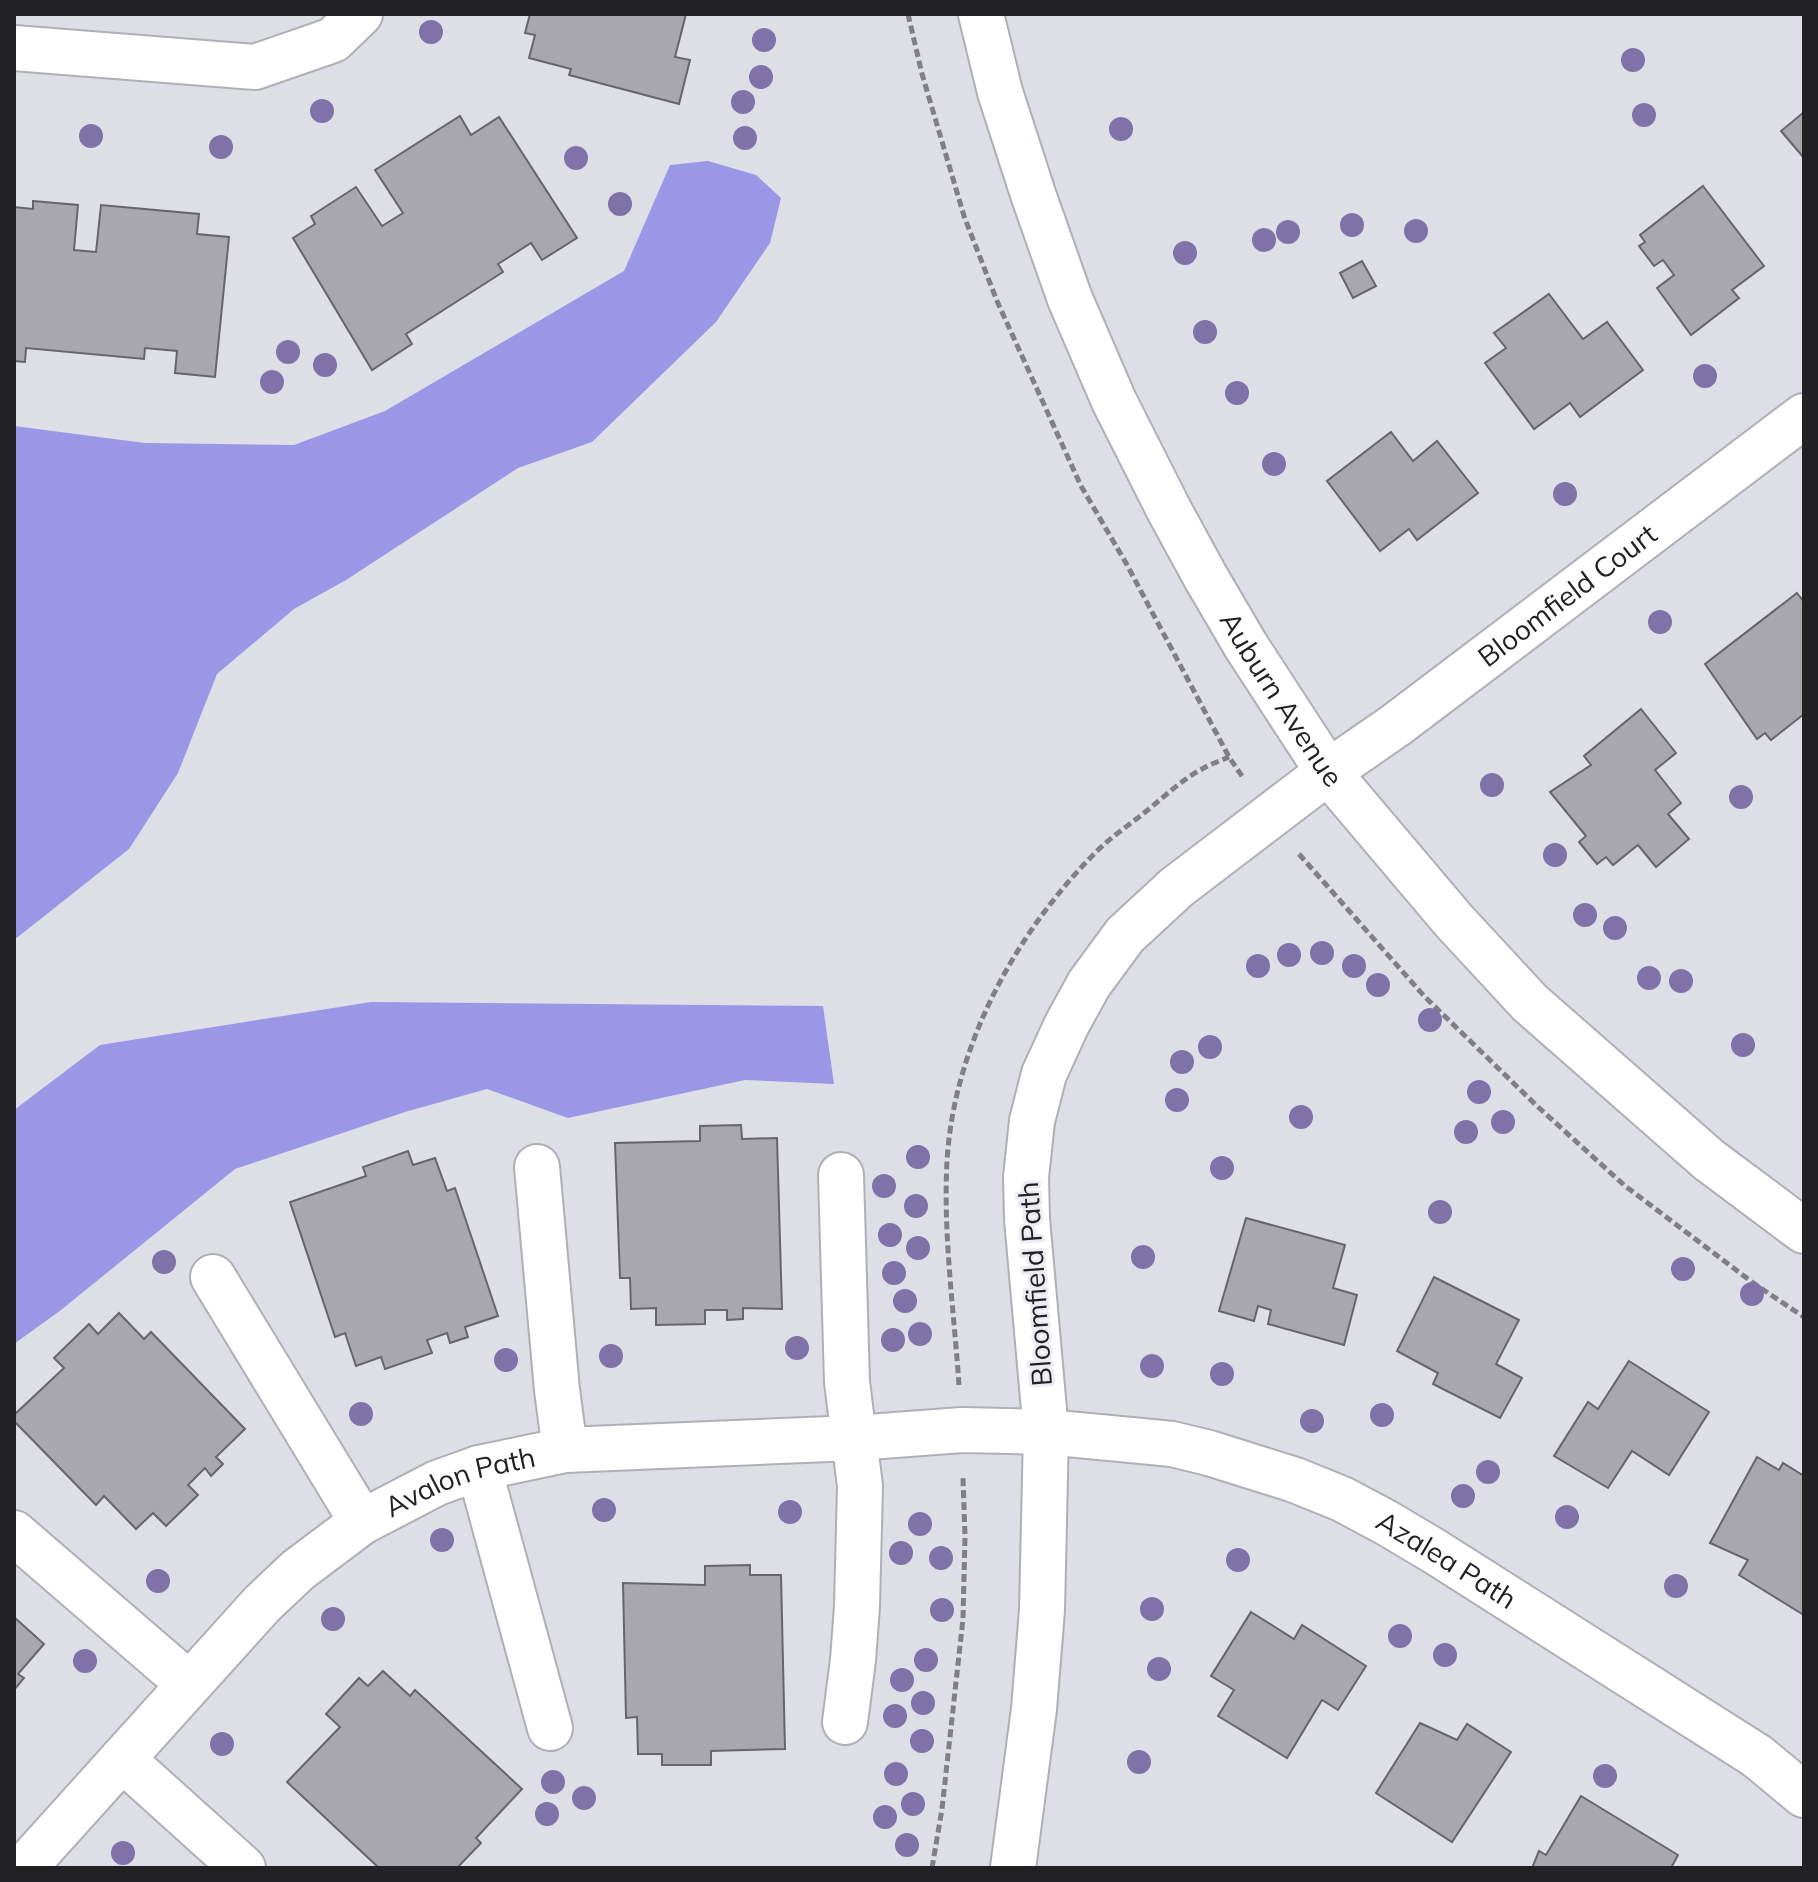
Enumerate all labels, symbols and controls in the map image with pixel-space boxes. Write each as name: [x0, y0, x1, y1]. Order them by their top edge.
street label: Bloomfield Court: [1471, 516, 1664, 674]
street label: Auburn Avenue: [1213, 605, 1351, 794]
street label: Bloomfield Path: [1010, 1181, 1059, 1387]
street label: Avalon Path: [378, 1439, 538, 1524]
street label: Azalea Path: [1370, 1503, 1523, 1616]

